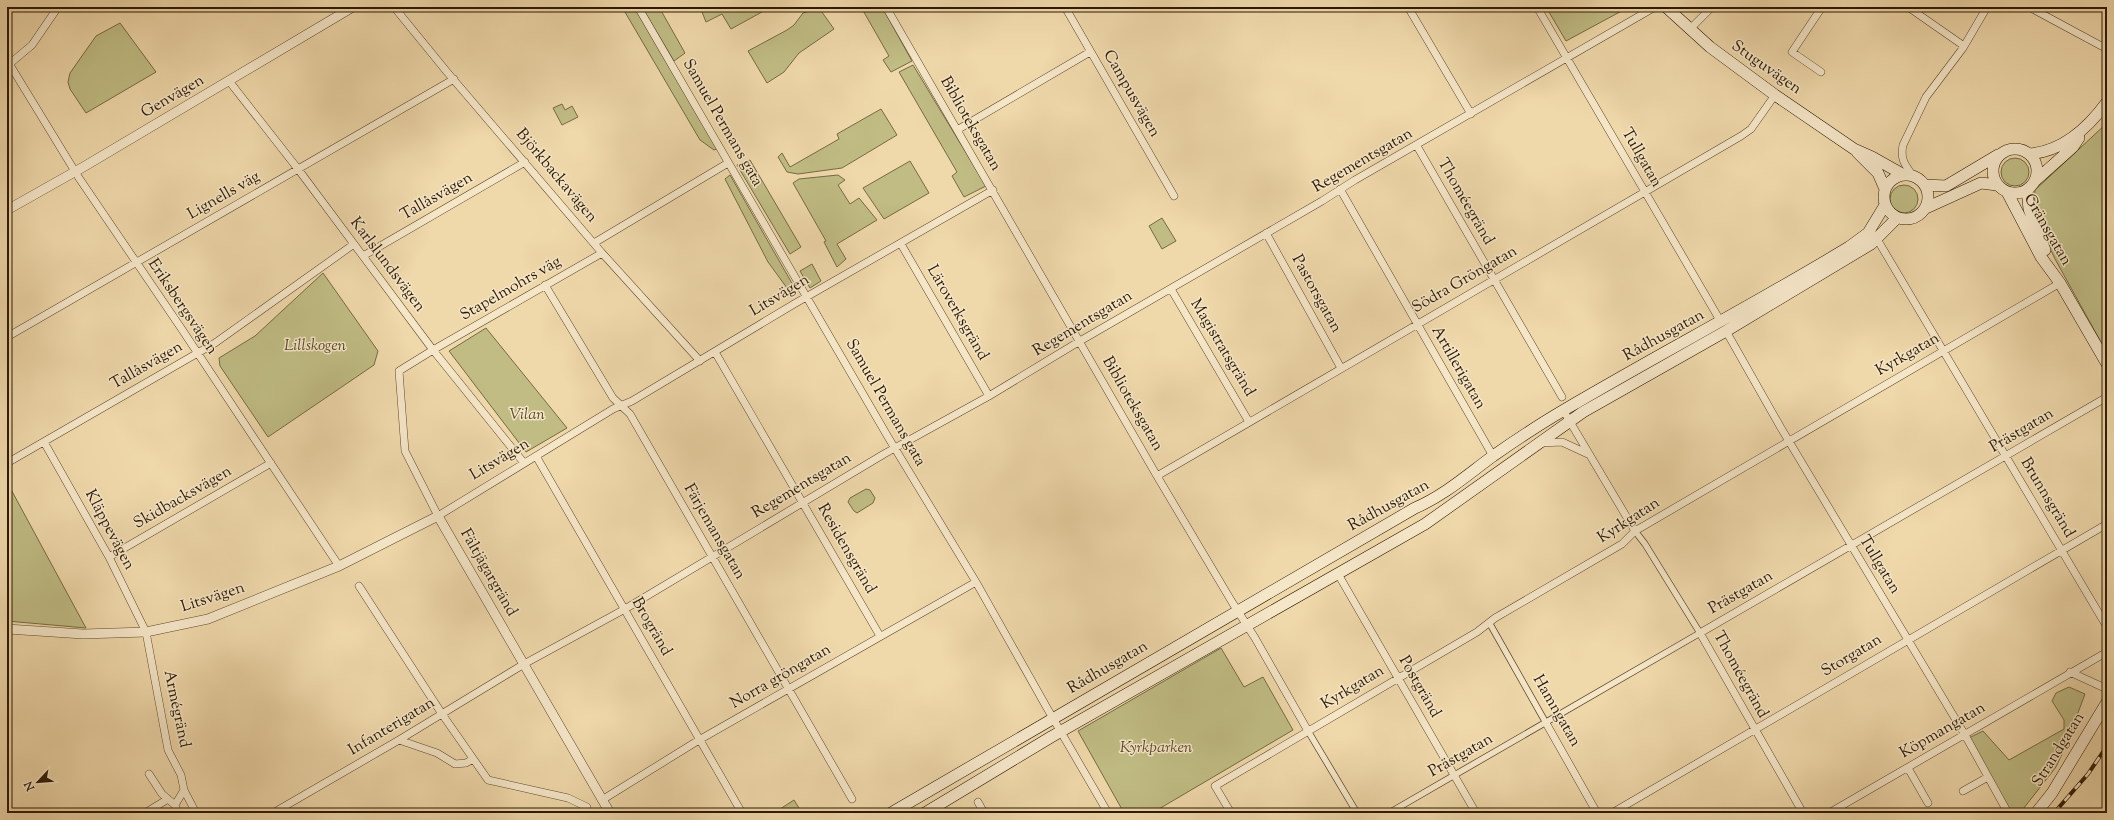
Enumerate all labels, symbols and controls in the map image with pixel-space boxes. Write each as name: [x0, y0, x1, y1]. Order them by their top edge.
street label: Stuguvägen: [1726, 35, 1806, 101]
street label: Campusvägen: [1097, 46, 1166, 143]
street label: Samuel Permans gata: [676, 55, 768, 192]
street label: Genvägen: [137, 69, 209, 124]
street label: Biblioteksgatan: [934, 72, 1007, 176]
street label: Regementsgatan: [1309, 123, 1418, 199]
street label: Björkbackavägen: [510, 124, 603, 229]
street label: Tullgatan: [1615, 124, 1668, 192]
street label: Thoméegränd: [1431, 154, 1499, 250]
street label: Lignells väg: [183, 166, 265, 226]
street label: Tallåsvägen: [397, 167, 478, 227]
street label: Gränsgatan: [2017, 190, 2077, 271]
street label: Karlslundsvägen: [344, 213, 431, 318]
street label: Södra Gröngatan: [1408, 240, 1522, 320]
street label: Stapelmohrs väg: [456, 251, 566, 327]
street label: Pastorsgatan: [1285, 251, 1347, 338]
street label: Eriksbergsvägen: [141, 254, 223, 360]
street label: Läroverksgränd: [920, 261, 994, 365]
street label: Litsvägen: [746, 269, 815, 323]
street label: Regementsgatan: [1029, 285, 1138, 363]
street label: Magistratsgränd: [1184, 295, 1260, 401]
street label: Rådhusgatan: [1619, 304, 1709, 368]
street label: Artillerigatan: [1425, 322, 1491, 414]
street label: Kyrkgatan: [1872, 327, 1945, 383]
park label: Lillskogen: [284, 335, 347, 358]
street label: Samuel Permans gata: [839, 335, 931, 472]
street label: Tallåsvägen: [107, 336, 188, 396]
street label: Biblioteksgatan: [1096, 352, 1169, 456]
street label: Prästgatan: [1986, 403, 2059, 459]
park label: Vilan: [509, 404, 545, 427]
street label: Litsvägen: [466, 433, 535, 487]
street label: Regementsgatan: [748, 447, 857, 525]
street label: Brunnsgränd: [2014, 453, 2080, 543]
street label: Skidbacksvägen: [130, 460, 237, 536]
street label: Rådhusgatan: [1344, 474, 1434, 538]
street label: Färjemansgatan: [677, 480, 751, 585]
street label: Kläppevägen: [78, 486, 140, 575]
street label: Kyrkgatan: [1593, 492, 1665, 550]
street label: Residensgränd: [811, 500, 881, 598]
street label: Fältjägargränd: [454, 525, 522, 621]
street label: Tullgatan: [1852, 531, 1906, 599]
street label: Prästgatan: [1704, 565, 1778, 621]
street label: Litsvägen: [178, 577, 248, 619]
street label: Brogränd: [625, 593, 677, 661]
street label: Thoméegränd: [1706, 627, 1774, 723]
street label: Storgatan: [1817, 629, 1887, 683]
street label: Rådhusgatan: [1063, 635, 1153, 700]
street label: Norra gröngatan: [726, 638, 836, 715]
street label: Postgränd: [1392, 652, 1446, 722]
street label: Kyrkgatan: [1317, 660, 1390, 716]
street label: Armégränd: [157, 668, 195, 750]
street label: Hamngatan: [1526, 671, 1586, 752]
street label: Infanterigatan: [344, 692, 440, 762]
street label: Köpmangatan: [1896, 697, 1991, 765]
street label: Strandgatan: [2027, 708, 2091, 792]
street label: Prästgatan: [1424, 728, 1498, 784]
park label: Kyrkparken: [1120, 737, 1193, 760]
north arrow: [18, 762, 58, 802]
text: N: [21, 778, 39, 794]

